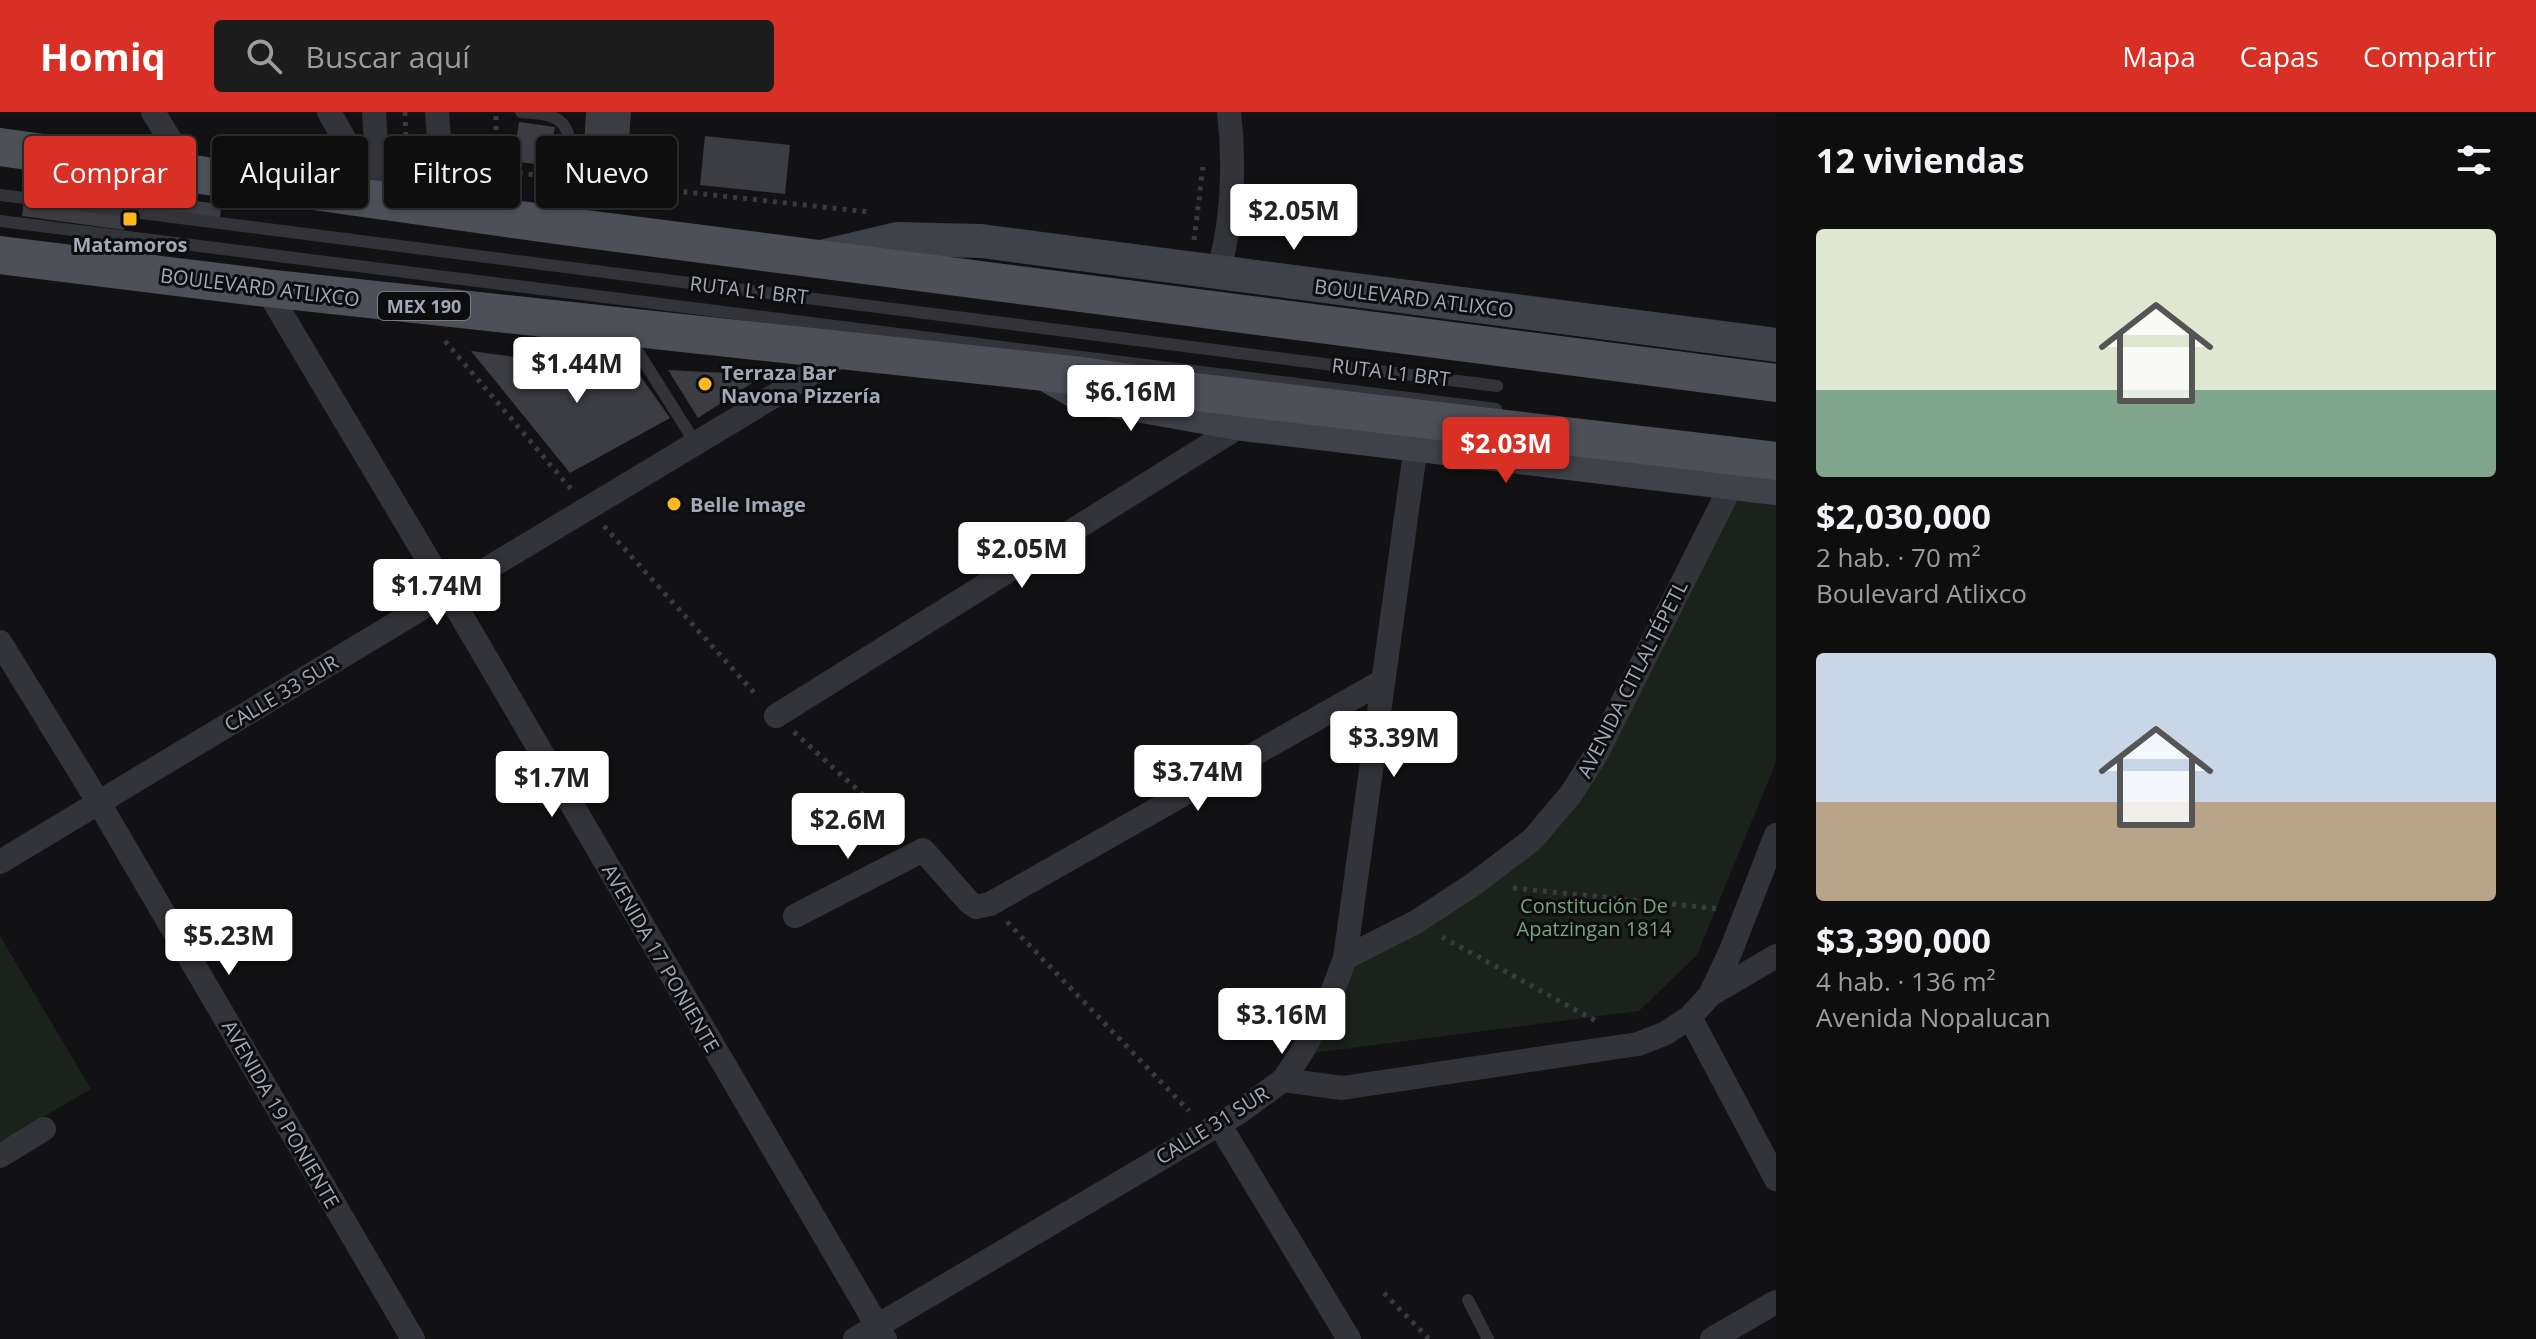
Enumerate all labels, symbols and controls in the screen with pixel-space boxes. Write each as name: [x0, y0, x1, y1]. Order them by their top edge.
search box: [214, 20, 774, 92]
text: Homiq: [40, 30, 166, 82]
icon: search: [242, 34, 286, 78]
text: Buscar aquí: [306, 36, 470, 77]
text: Mapa: [2122, 37, 2196, 75]
text: Capas: [2240, 37, 2319, 75]
text: Compartir: [2363, 37, 2496, 75]
chip: Comprar: [24, 136, 196, 208]
chip: Alquilar: [212, 136, 368, 208]
chip: Filtros: [384, 136, 520, 208]
chip: Nuevo: [536, 136, 677, 208]
text: 12 viviendas: [1816, 137, 2025, 183]
icon: filters: [2452, 138, 2496, 182]
pin: $2.05M: [1229, 184, 1359, 252]
text: $2.05M: [1248, 192, 1340, 228]
marker: Matamoros: [121, 210, 139, 228]
place label: Matamoros: [72, 231, 188, 258]
street label: BOULEVARD ATLIXCO: [159, 261, 361, 313]
street label: RUTA L1 BRT: [688, 269, 810, 311]
street label: BOULEVARD ATLIXCO: [1313, 272, 1515, 324]
icon: home: [2084, 281, 2228, 425]
road number: MEX 190: [378, 292, 470, 320]
pin: $1.44M: [512, 337, 642, 405]
text: $1.44M: [531, 345, 623, 381]
street label: RUTA L1 BRT: [1330, 351, 1452, 393]
place label: Terraza Bar Navona Pizzería: [721, 359, 881, 409]
pin: $6.16M: [1066, 365, 1196, 433]
text: $6.16M: [1085, 373, 1177, 409]
marker: Terraza Bar Navona Pizzería: [696, 375, 714, 393]
pin: $2.03M: [1441, 417, 1571, 485]
text: $2.03M: [1460, 425, 1552, 461]
place label: Belle Image: [690, 491, 806, 518]
text: $2,030,000: [1816, 493, 1991, 539]
marker: Belle Image: [665, 495, 683, 513]
pin: $2.05M: [957, 522, 1087, 590]
text: $2.05M: [976, 530, 1068, 566]
text: 2 hab. · 70 m²: [1816, 539, 1981, 575]
pin: $1.74M: [372, 559, 502, 627]
text: $1.74M: [391, 567, 483, 603]
text: Boulevard Atlixco: [1816, 575, 2027, 611]
street label: AVENIDA CITLALTÉPETL: [1570, 576, 1694, 782]
street label: CALLE 33 SUR: [219, 648, 344, 738]
icon: home: [2084, 705, 2228, 849]
pin: $3.39M: [1329, 711, 1459, 779]
text: $3.39M: [1348, 719, 1440, 755]
pin: $3.74M: [1133, 745, 1263, 813]
pin: $1.7M: [496, 751, 608, 819]
text: $3.74M: [1152, 753, 1244, 789]
text: $1.7M: [514, 759, 590, 795]
pin: $2.6M: [792, 793, 904, 861]
text: $2.6M: [810, 801, 886, 837]
street label: AVENIDA 17 PONIENTE: [596, 859, 726, 1057]
park label: Constitución De Apatzingan 1814: [1517, 892, 1672, 942]
pin: $5.23M: [164, 909, 294, 977]
text: $5.23M: [183, 917, 275, 953]
text: $3,390,000: [1816, 917, 1991, 963]
text: 4 hab. · 136 m²: [1816, 963, 1996, 999]
pin: $3.16M: [1217, 988, 1347, 1056]
text: $3.16M: [1236, 996, 1328, 1032]
text: Avenida Nopalucan: [1816, 999, 2051, 1035]
street label: AVENIDA 19 PONIENTE: [216, 1015, 346, 1213]
street label: CALLE 31 SUR: [1150, 1079, 1274, 1170]

